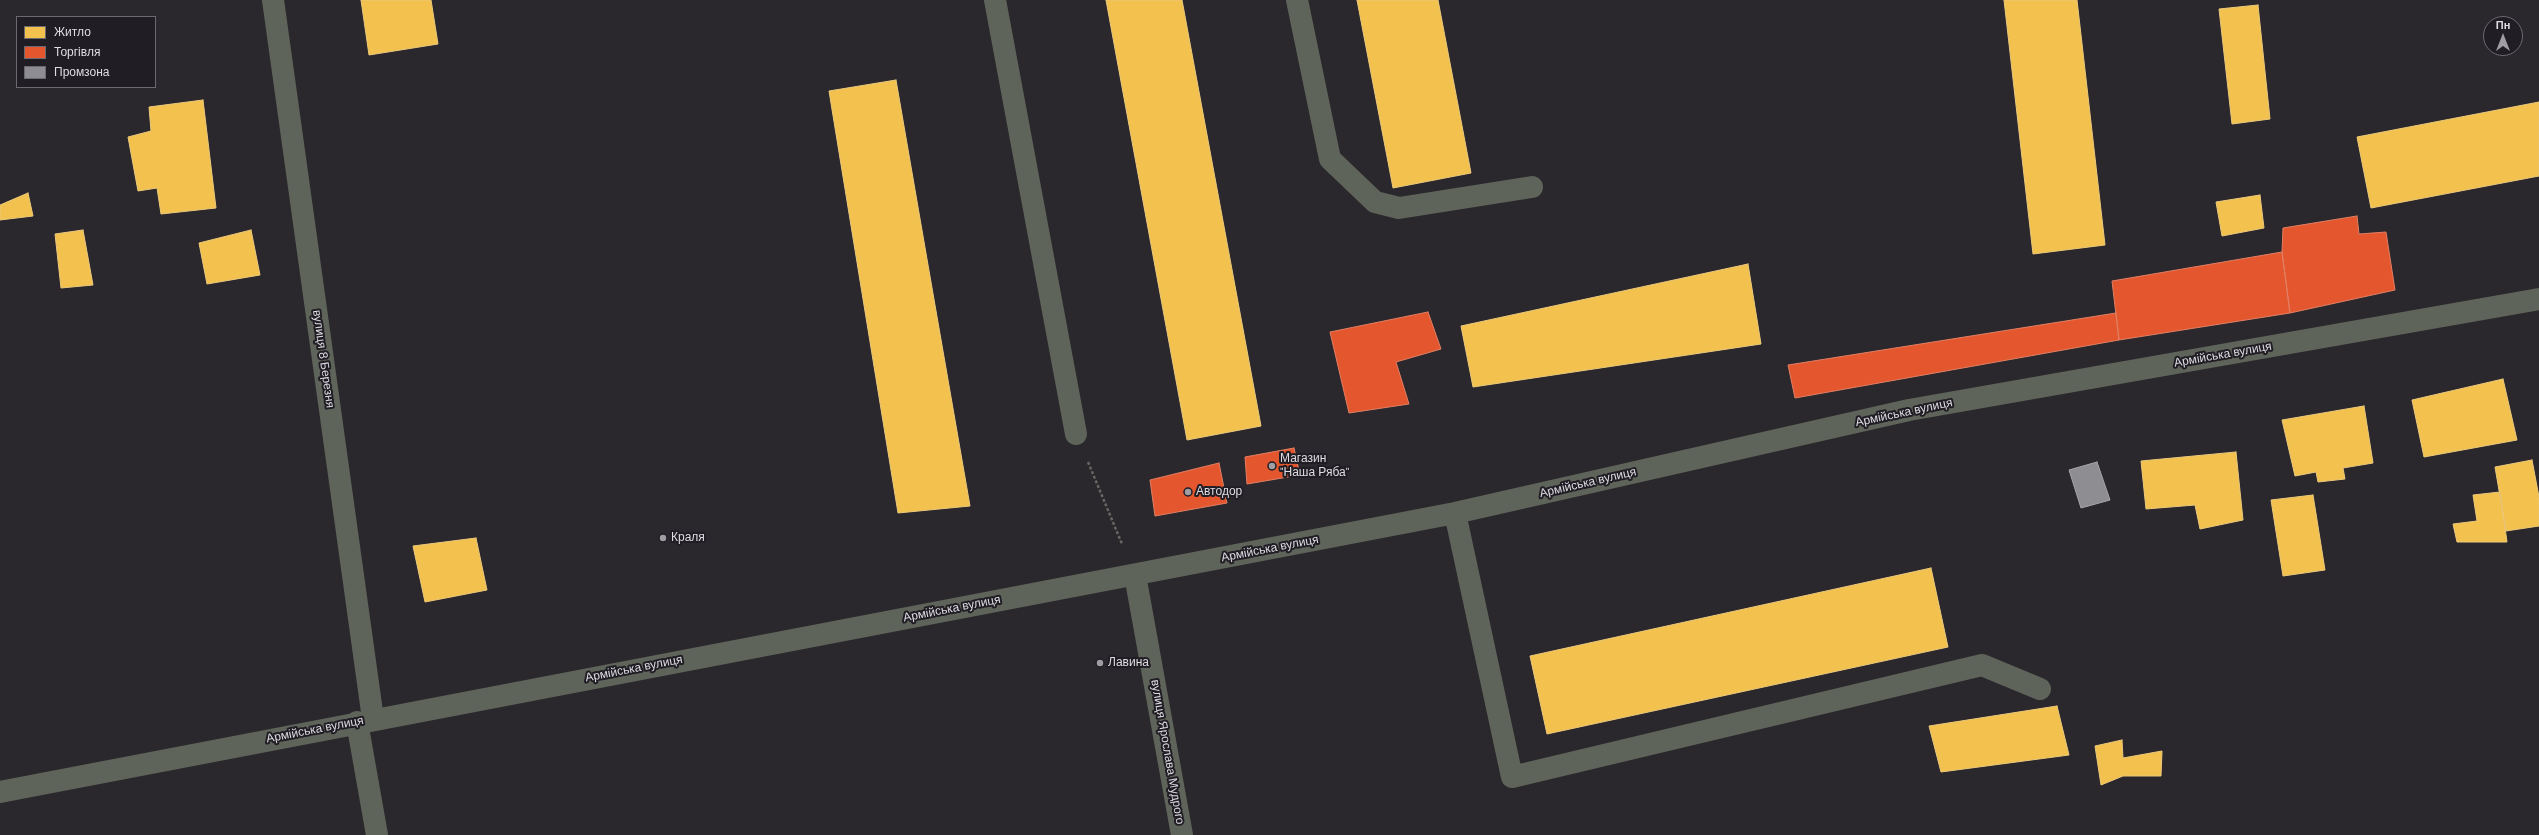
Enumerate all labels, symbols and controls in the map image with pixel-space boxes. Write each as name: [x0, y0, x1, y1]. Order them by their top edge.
legend: [16, 16, 156, 88]
north arrow: [2483, 16, 2523, 56]
text: Пн: [2496, 18, 2510, 32]
text: Житло: [54, 24, 91, 40]
text: Торгівля: [54, 44, 100, 60]
text: Промзона: [54, 64, 109, 80]
street label: вулиця 8 Березня: [309, 309, 337, 409]
street label: Армійська вулиця: [2173, 339, 2273, 371]
street label: Армійська вулиця: [1854, 396, 1954, 430]
place label: Магазин "Наша Ряба": [1280, 452, 1349, 480]
marker: Магазин "Наша Ряба": [1267, 461, 1277, 471]
street label: Армійська вулиця: [1538, 465, 1638, 501]
place label: Автодор: [1196, 485, 1242, 499]
marker: Автодор: [1183, 487, 1193, 497]
place label: Краля: [671, 531, 705, 545]
marker: Краля: [658, 533, 668, 543]
street label: Армійська вулиця: [1220, 533, 1320, 565]
street label: Армійська вулиця: [902, 593, 1002, 625]
street label: Армійська вулиця: [584, 653, 684, 685]
place label: Лавина: [1108, 656, 1149, 670]
marker: Лавина: [1095, 658, 1105, 668]
street label: вулиця Ярослава Мудрого: [1147, 678, 1187, 826]
street label: Армійська вулиця: [265, 714, 365, 746]

